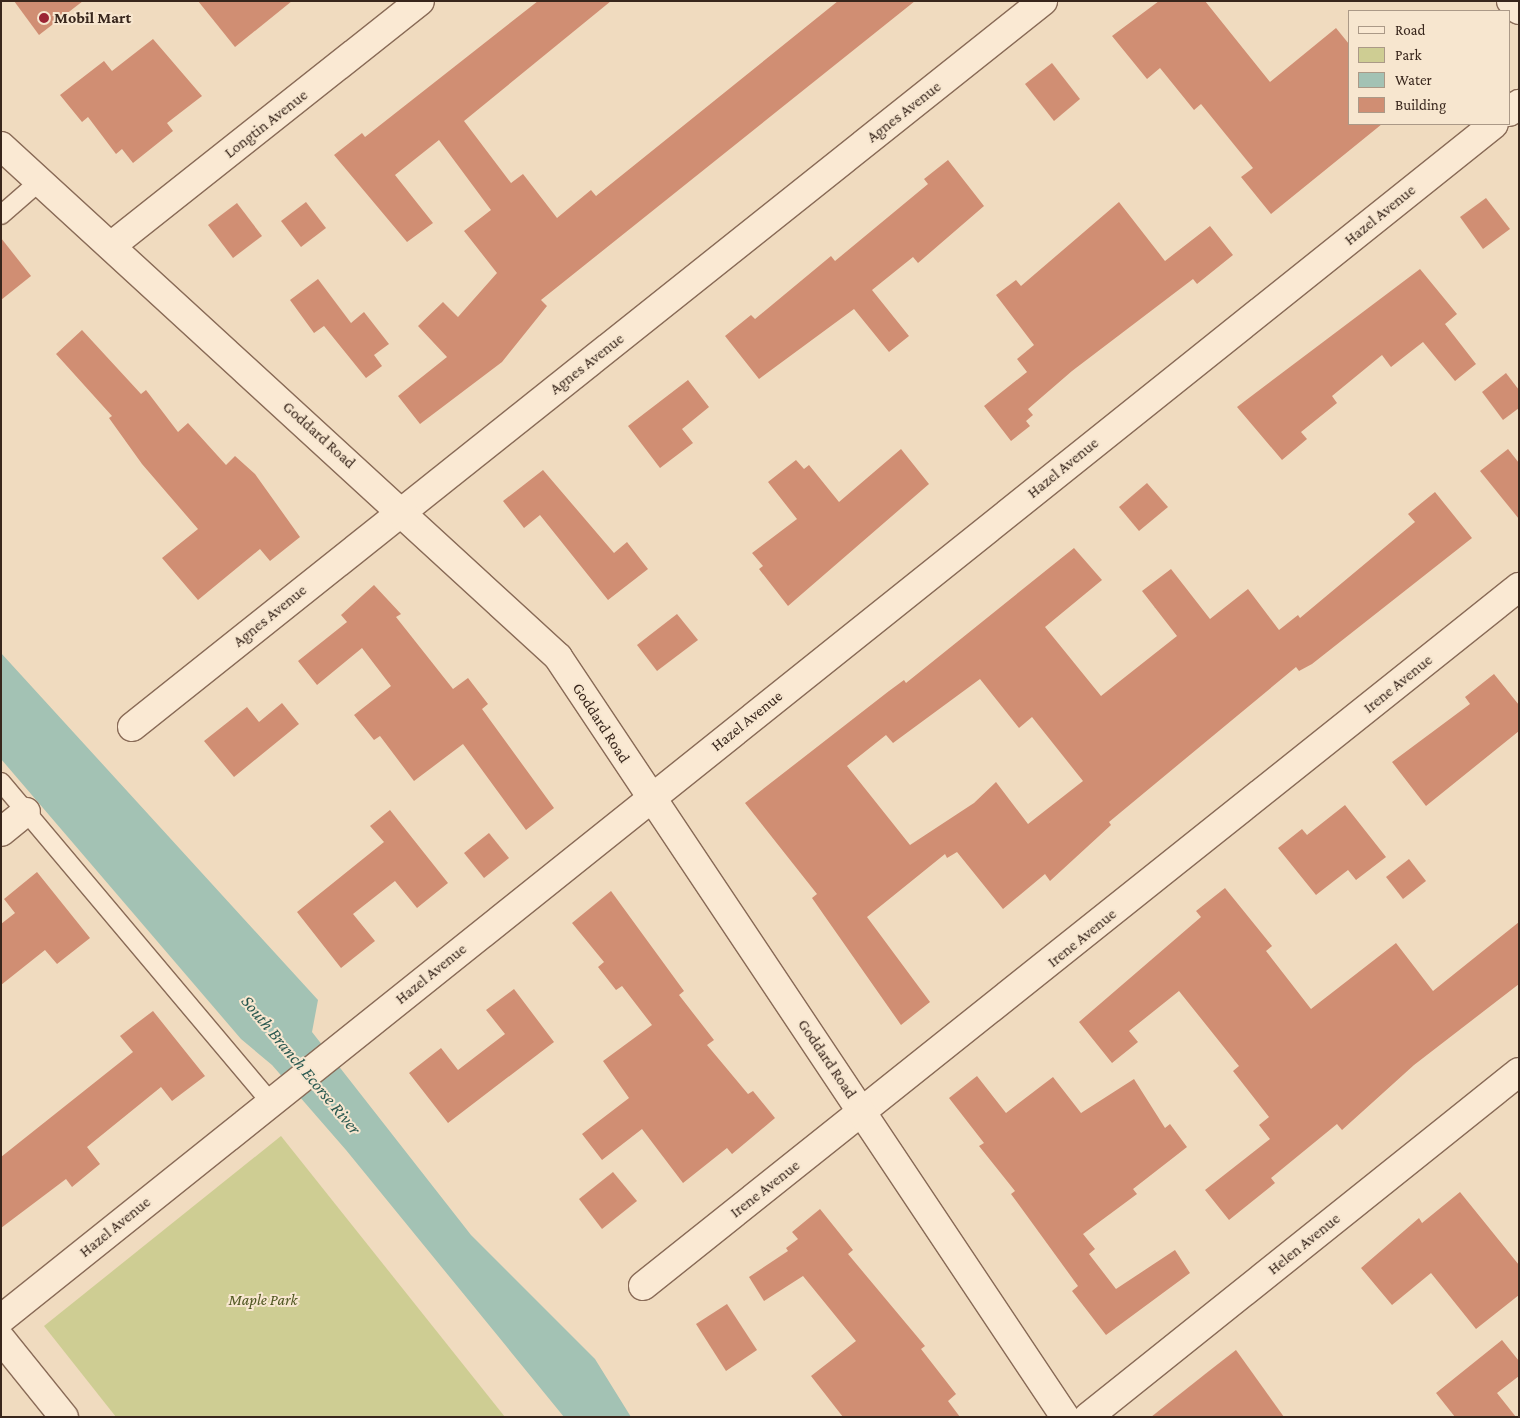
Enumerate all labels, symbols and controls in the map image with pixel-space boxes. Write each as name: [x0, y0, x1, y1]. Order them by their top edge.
place label: Mobil Mart: [54, 8, 131, 28]
legend: [1348, 10, 1510, 125]
marker: Mobil Mart: [38, 12, 50, 24]
text: Road: [1395, 22, 1425, 38]
text: Park: [1395, 47, 1422, 63]
text: Water: [1395, 72, 1432, 88]
street label: Agnes Avenue: [863, 77, 945, 147]
street label: Longtin Avenue: [221, 86, 311, 162]
text: Building: [1395, 97, 1446, 113]
street label: Hazel Avenue: [1341, 180, 1419, 250]
street label: Agnes Avenue: [546, 329, 628, 399]
street label: Goddard Road: [279, 397, 359, 473]
street label: Hazel Avenue: [1024, 433, 1102, 503]
street label: Agnes Avenue: [229, 581, 311, 651]
street label: Irene Avenue: [1360, 650, 1436, 718]
street label: Goddard Road: [568, 679, 634, 767]
street label: Hazel Avenue: [708, 686, 786, 756]
street label: Irene Avenue: [1044, 904, 1120, 972]
street label: Hazel Avenue: [392, 939, 470, 1009]
water label: South Branch Ecorse River: [236, 991, 366, 1139]
street label: Goddard Road: [793, 1016, 861, 1102]
street label: Irene Avenue: [726, 1156, 804, 1222]
street label: Hazel Avenue: [76, 1192, 154, 1262]
street label: Helen Avenue: [1264, 1209, 1344, 1279]
park label: Maple Park: [228, 1290, 298, 1310]

